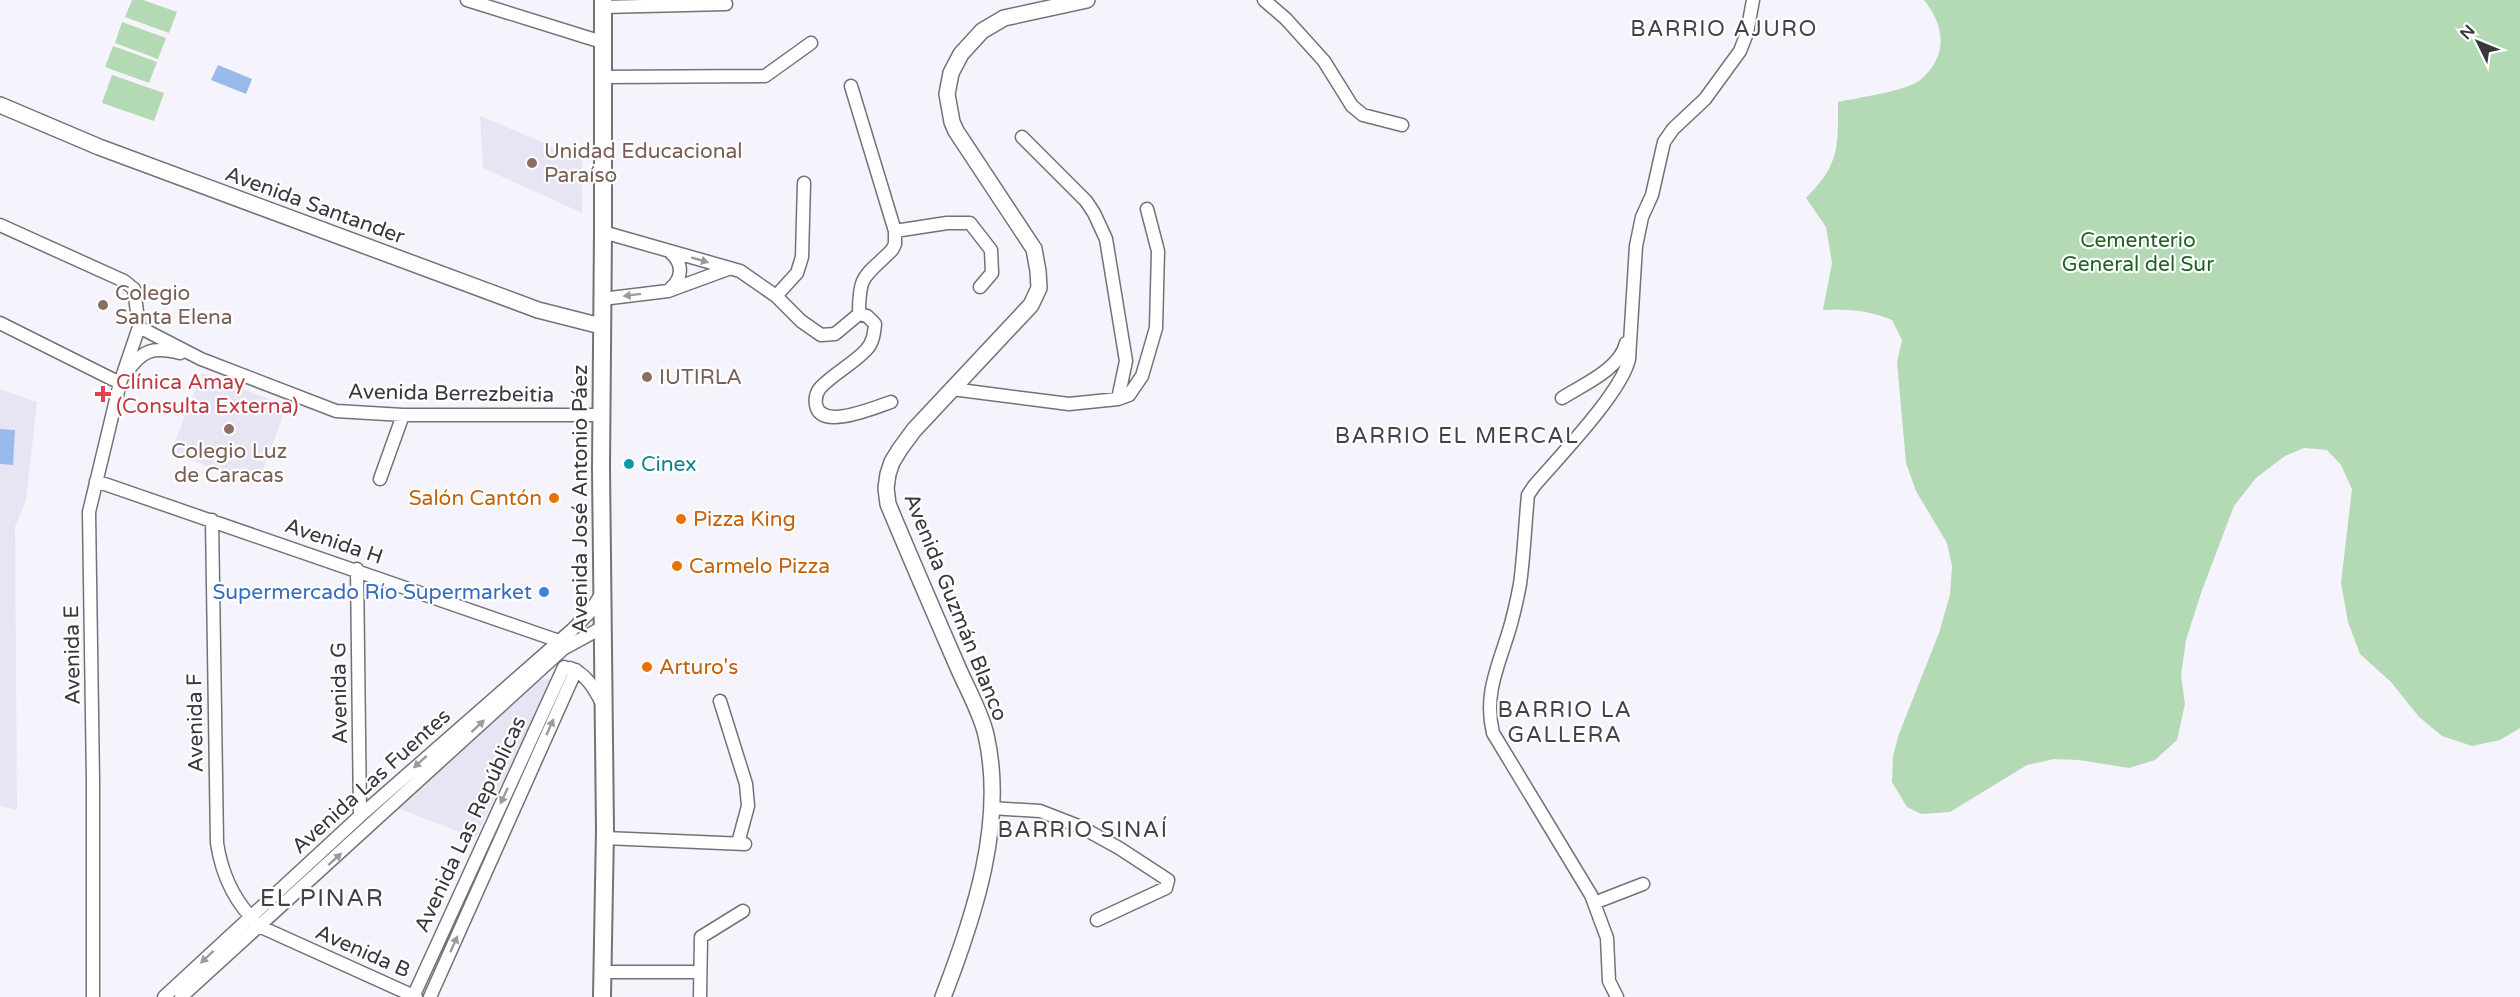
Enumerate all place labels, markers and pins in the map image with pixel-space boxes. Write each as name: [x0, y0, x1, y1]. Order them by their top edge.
place label: Unidad Educacional Paraíso: [544, 139, 742, 188]
marker: Unidad Educacional Paraíso: [525, 156, 539, 170]
place label: Colegio Santa Elena: [115, 281, 233, 330]
marker: Colegio Santa Elena: [96, 298, 110, 312]
place label: IUTIRLA: [659, 365, 742, 390]
place label: Clínica Amay (Consulta Externa): [116, 370, 299, 419]
marker: IUTIRLA: [640, 370, 654, 384]
marker: Clínica Amay (Consulta Externa): [94, 385, 112, 403]
marker: Colegio Luz de Caracas: [222, 422, 236, 436]
place label: Colegio Luz de Caracas: [171, 439, 287, 488]
place label: Cinex: [641, 452, 697, 477]
marker: Cinex: [622, 457, 636, 471]
place label: Salón Cantón: [409, 486, 542, 511]
marker: Salón Cantón: [547, 491, 561, 505]
place label: Pizza King: [693, 507, 796, 532]
marker: Pizza King: [674, 512, 688, 526]
place label: Carmelo Pizza: [689, 554, 830, 579]
marker: Carmelo Pizza: [670, 559, 684, 573]
place label: Supermercado Río Supermarket: [213, 580, 532, 605]
marker: Supermercado Río Supermarket: [537, 585, 551, 599]
place label: Arturo's: [659, 655, 738, 680]
marker: Arturo's: [640, 660, 654, 674]

